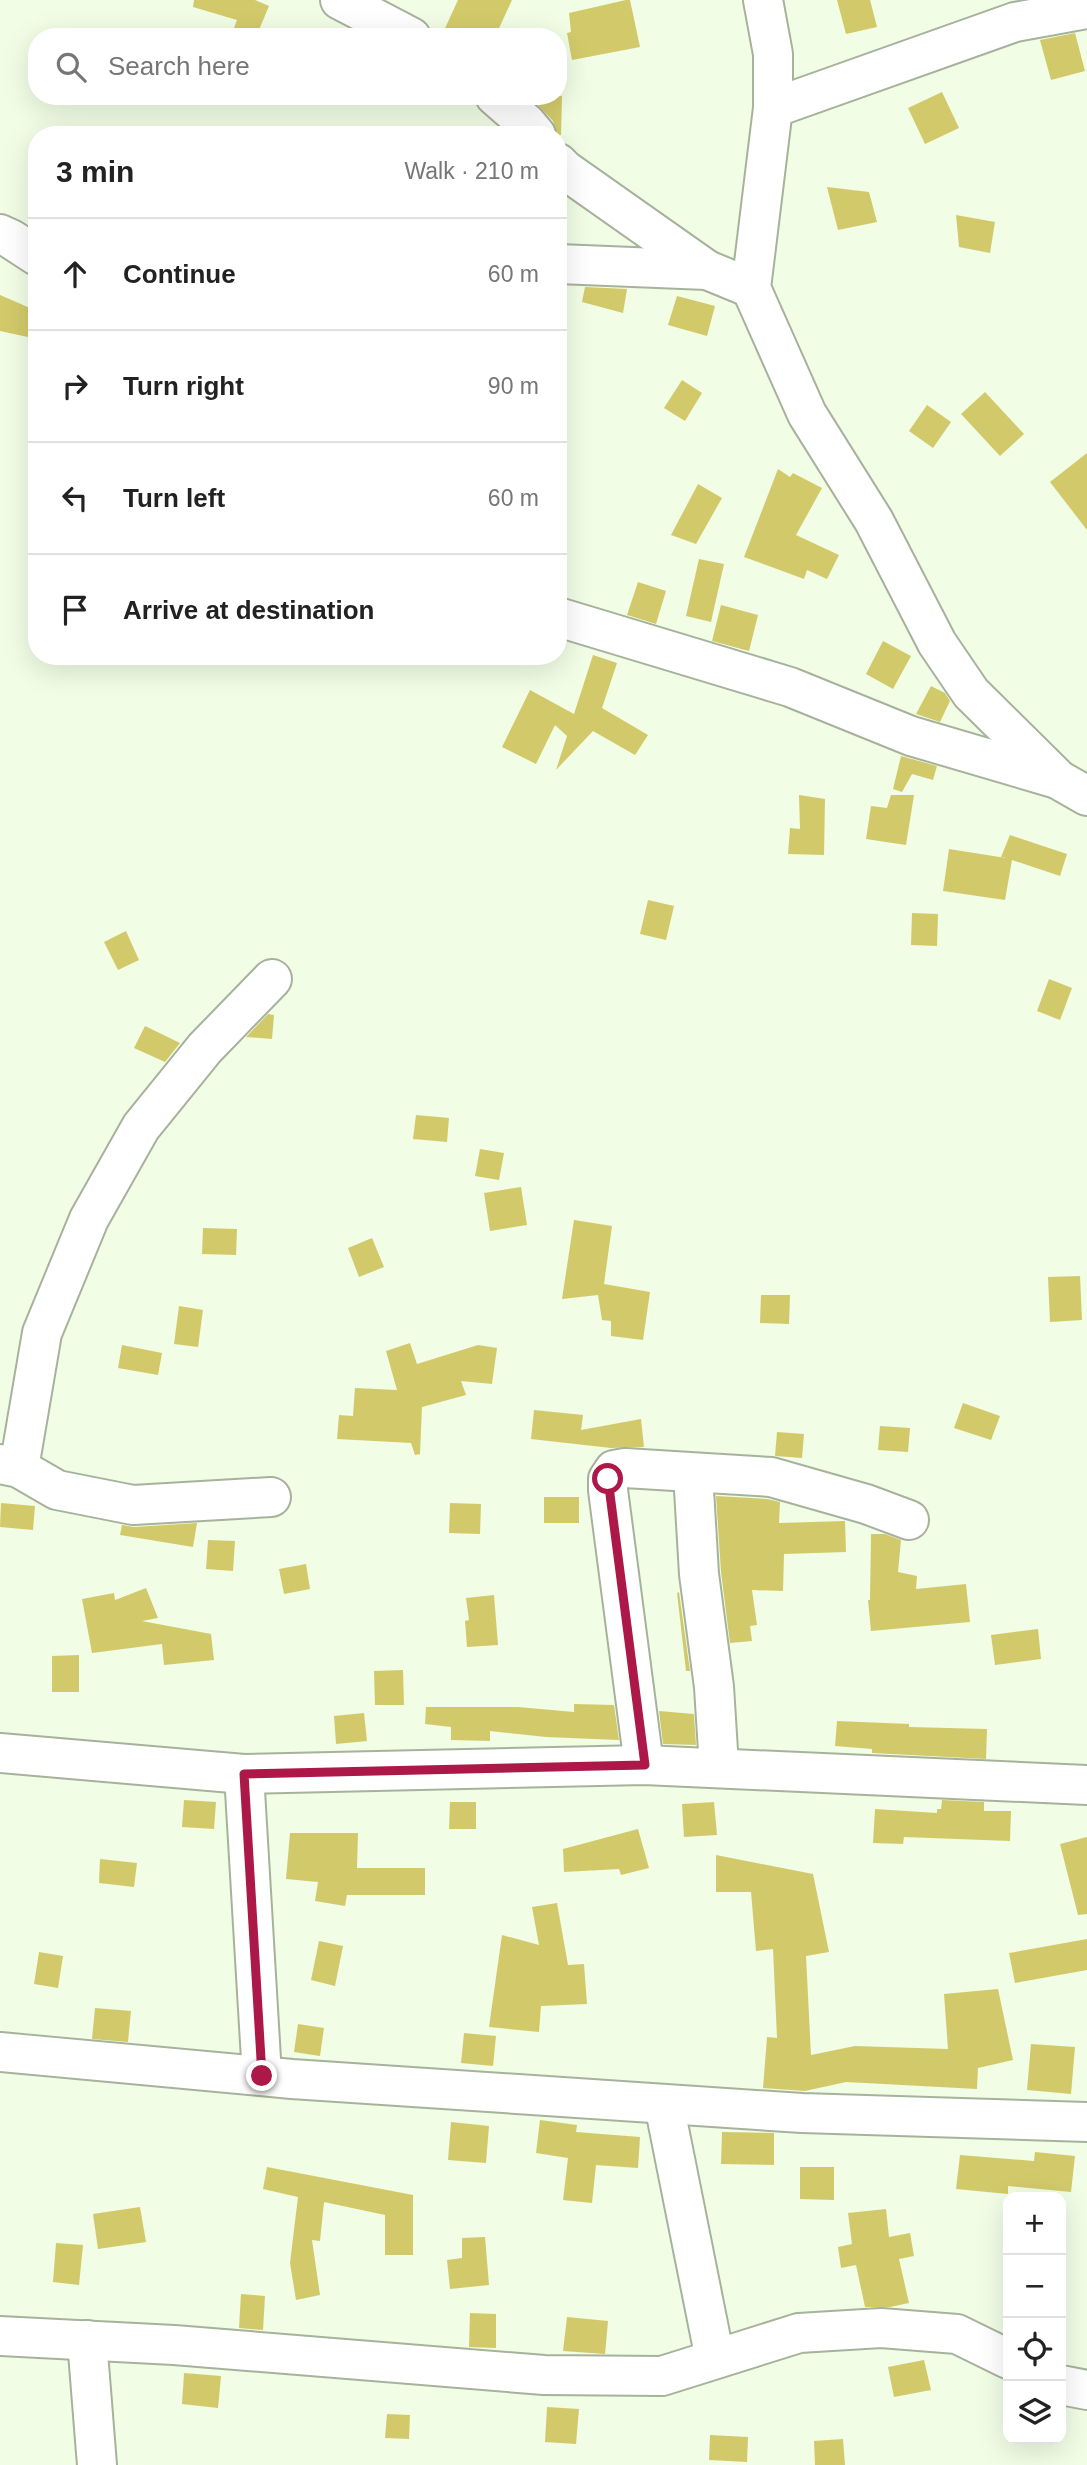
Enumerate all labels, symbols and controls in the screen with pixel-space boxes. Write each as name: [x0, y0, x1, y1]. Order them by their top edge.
search box: [28, 28, 567, 105]
icon: search: [52, 48, 90, 86]
text: Search here: [108, 51, 250, 81]
text: 3 min: [56, 155, 134, 188]
text: Walk · 210 m: [404, 158, 539, 184]
icon: ahead: [56, 255, 94, 293]
text: Continue: [123, 259, 236, 289]
text: 60 m: [488, 261, 539, 287]
icon: right: [56, 367, 94, 405]
text: Turn right: [123, 371, 244, 401]
text: 90 m: [488, 373, 539, 399]
icon: left: [56, 479, 94, 517]
text: Turn left: [123, 483, 225, 513]
text: 60 m: [488, 485, 539, 511]
icon: arrive: [56, 591, 94, 629]
text: Arrive at destination: [123, 595, 374, 625]
route start: [592, 1463, 623, 1494]
route end: [246, 2060, 277, 2091]
map controls: [1003, 2192, 1066, 2444]
button: +: [1003, 2192, 1066, 2255]
button: −: [1003, 2255, 1066, 2318]
button: locate: [1003, 2318, 1066, 2381]
button: layers: [1003, 2381, 1066, 2444]

